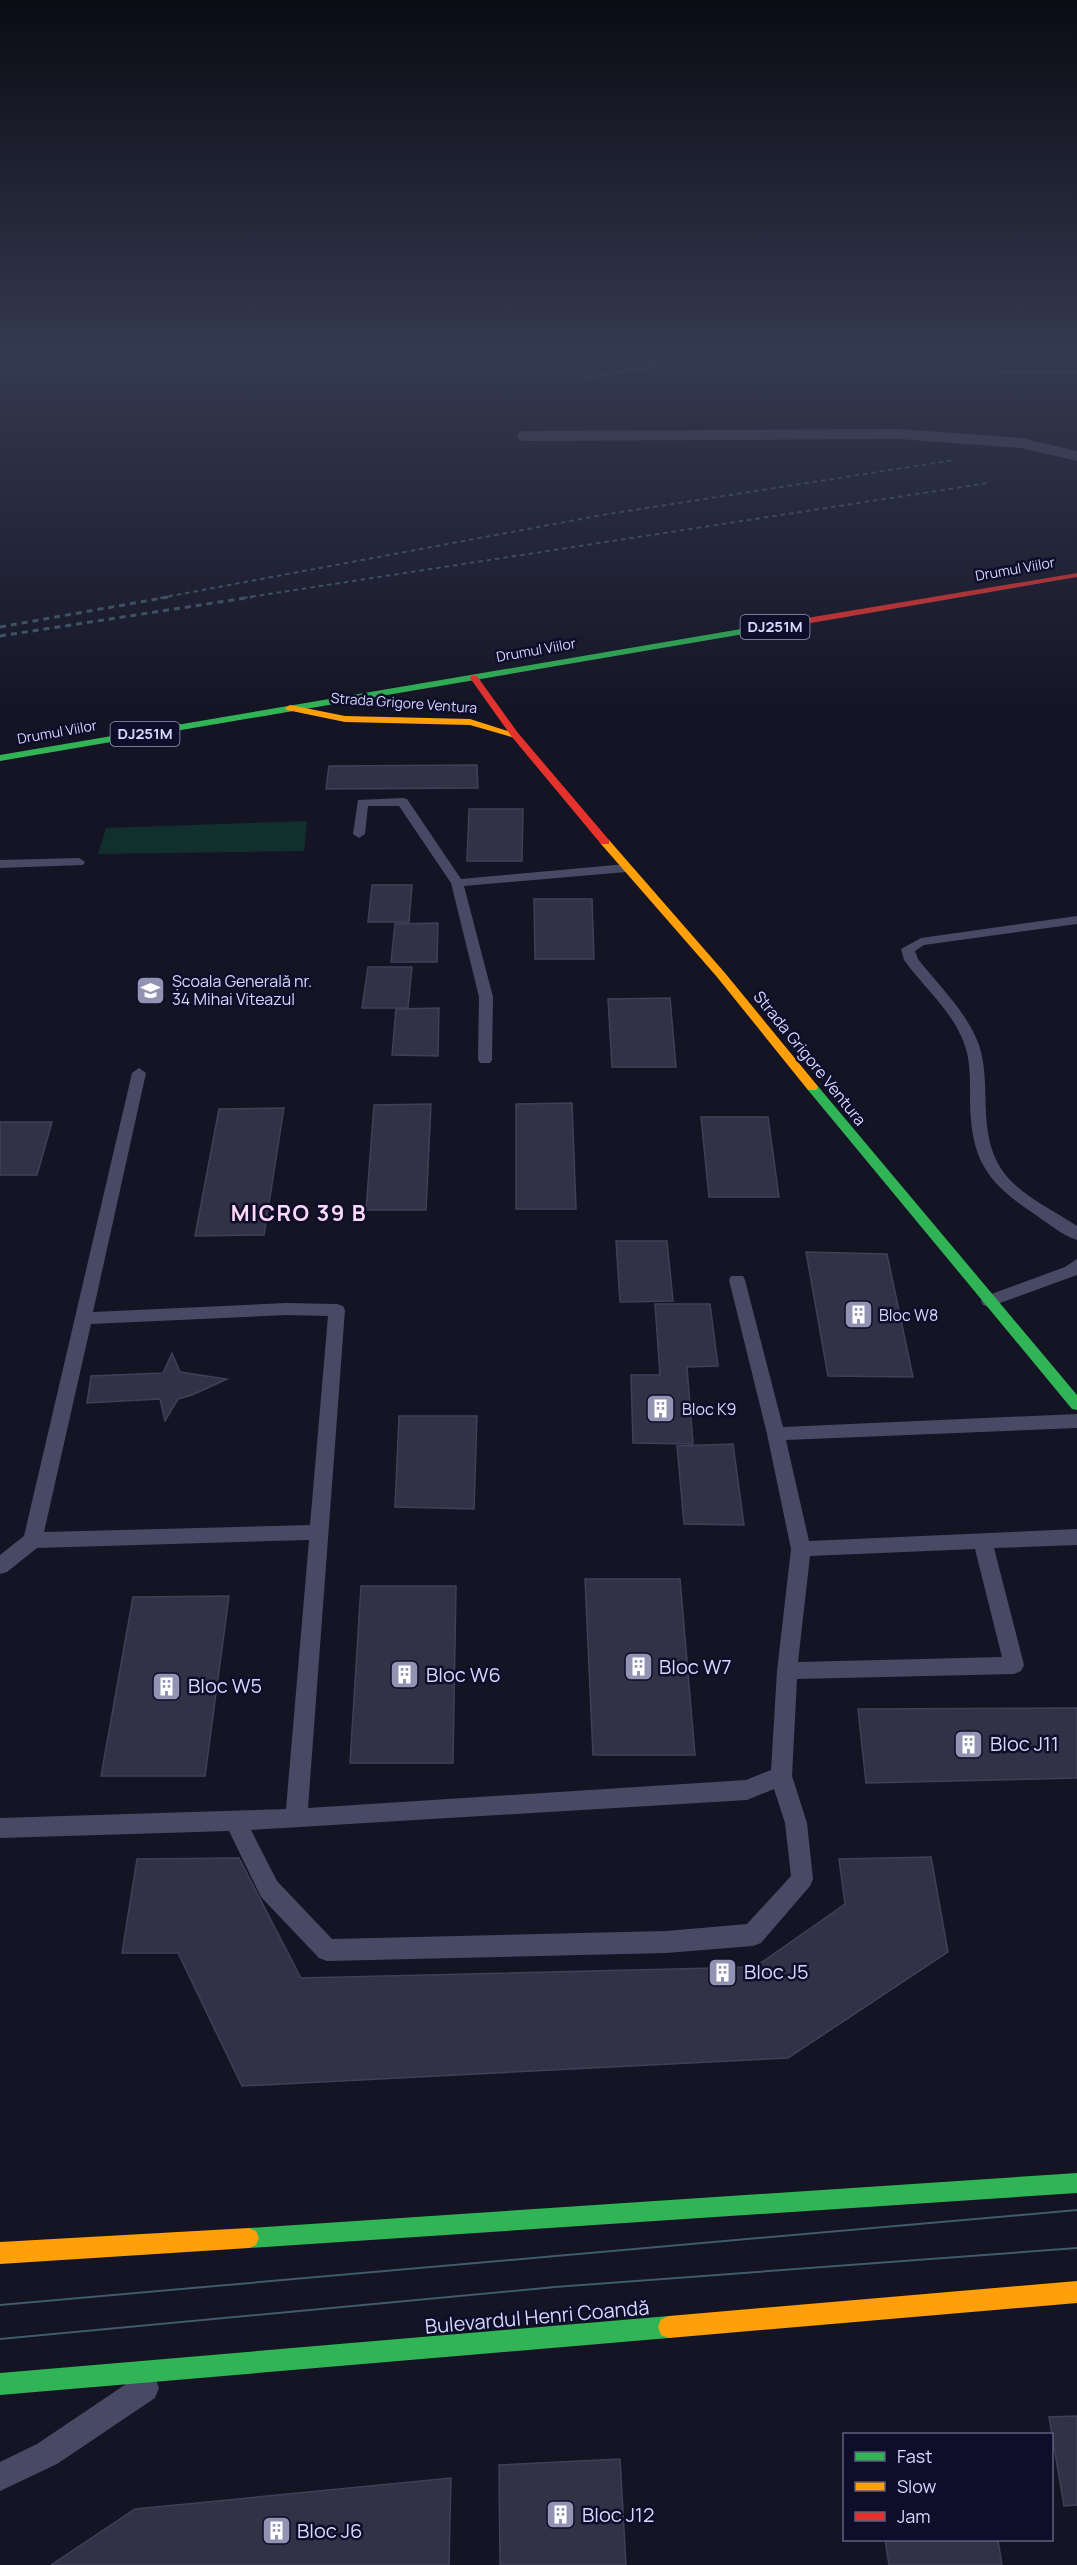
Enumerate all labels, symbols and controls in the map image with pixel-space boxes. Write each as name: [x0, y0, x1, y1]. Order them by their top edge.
street label: Drumul Viilor: [974, 552, 1056, 585]
road number: DJ251M: [740, 615, 810, 639]
street label: Drumul Viilor: [495, 633, 577, 666]
street label: Strada Grigore Ventura: [330, 688, 478, 717]
street label: Drumul Viilor: [16, 715, 98, 748]
road number: DJ251M: [110, 722, 180, 746]
place label: Școala Generală nr. 34 Mihai Viteazul: [172, 970, 312, 1010]
school or university icon: Școala Generală nr. 34 Mihai Viteazul: [135, 974, 167, 1006]
street label: Strada Grigore Ventura: [749, 986, 871, 1130]
district label: MICRO 39 B: [231, 1198, 367, 1228]
building icon: Bloc W8: [842, 1299, 874, 1331]
place label: Bloc W8: [879, 1304, 938, 1326]
building icon: Bloc K9: [645, 1393, 677, 1425]
place label: Bloc K9: [682, 1398, 737, 1420]
building icon: Bloc W7: [622, 1651, 654, 1683]
place label: Bloc W7: [659, 1653, 732, 1680]
building icon: Bloc W6: [389, 1659, 421, 1691]
place label: Bloc W6: [426, 1661, 501, 1688]
building icon: Bloc W5: [151, 1670, 183, 1702]
place label: Bloc W5: [188, 1672, 262, 1699]
building icon: Bloc J11: [953, 1728, 985, 1760]
place label: Bloc J11: [990, 1730, 1059, 1757]
building icon: Bloc J5: [707, 1956, 739, 1988]
place label: Bloc J5: [744, 1958, 809, 1985]
street label: Bulevardul Henri Coandă: [424, 2293, 650, 2340]
legend: [843, 2433, 1053, 2541]
text: Fast: [897, 2444, 932, 2468]
text: Slow: [897, 2474, 937, 2498]
building icon: Bloc J12: [545, 2499, 577, 2531]
place label: Bloc J12: [582, 2501, 654, 2528]
text: Jam: [897, 2504, 931, 2528]
building icon: Bloc J6: [260, 2515, 292, 2547]
place label: Bloc J6: [297, 2517, 363, 2544]

